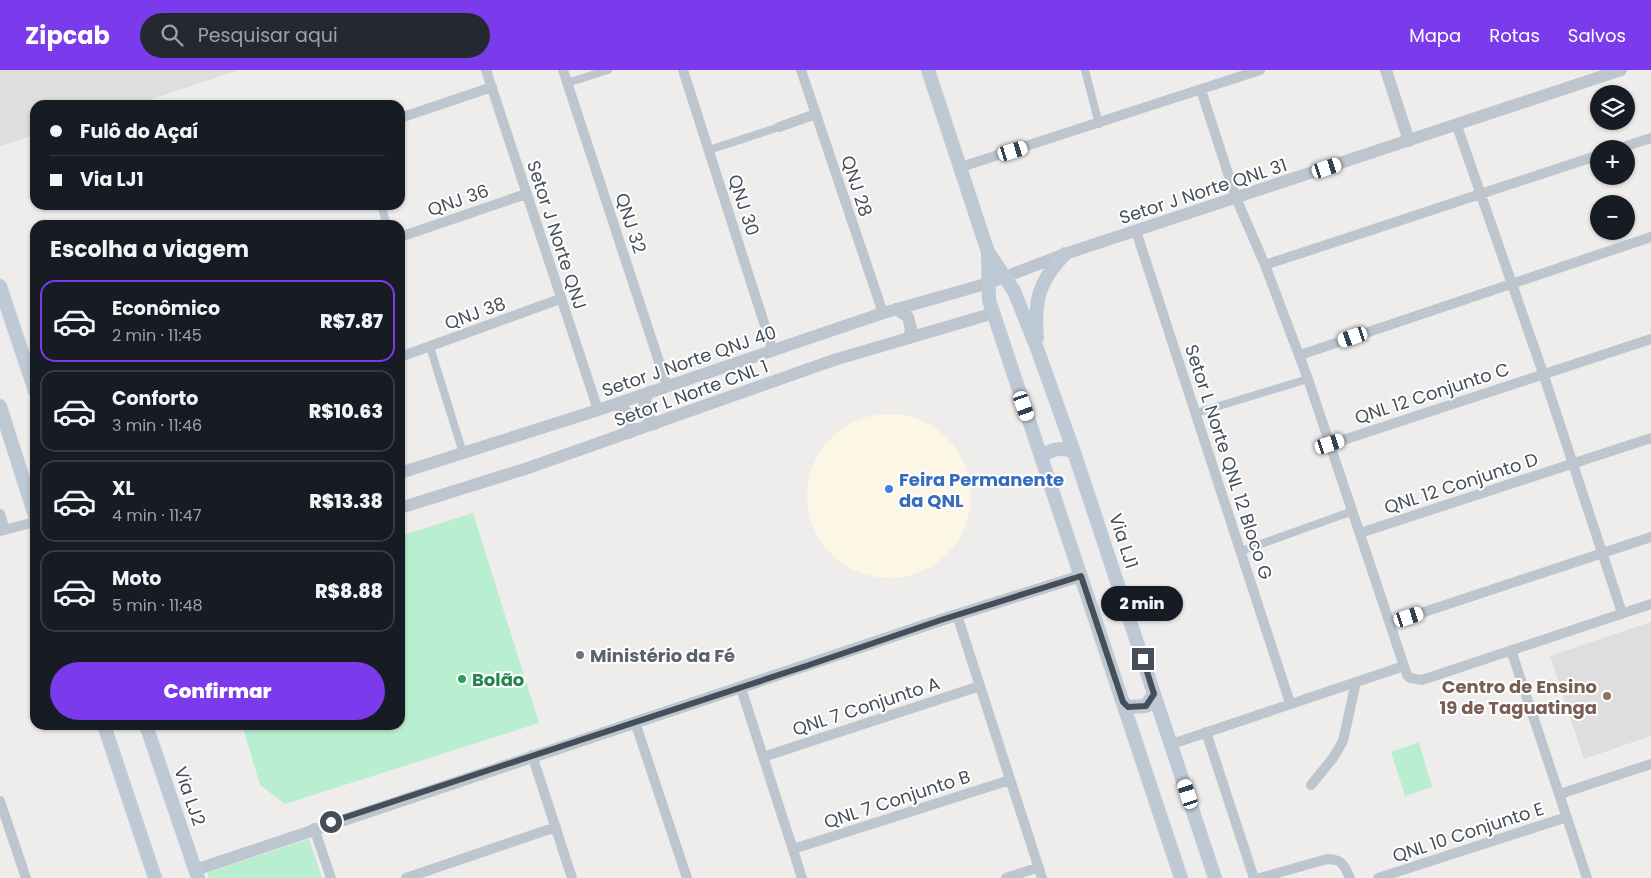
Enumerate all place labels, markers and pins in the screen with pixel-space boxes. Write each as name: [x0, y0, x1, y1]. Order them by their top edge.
place label: Feira Permanente da QNL: [899, 467, 1064, 513]
marker: Feira Permanente da QNL: [883, 483, 895, 495]
place label: Ministério da Fé: [590, 643, 735, 668]
marker: Ministério da Fé: [574, 649, 586, 661]
place label: Bolão: [472, 667, 524, 692]
marker: Bolão: [456, 673, 468, 685]
place label: Centro de Ensino 19 de Taguatinga: [1440, 674, 1597, 720]
marker: Centro de Ensino 19 de Taguatinga: [1601, 690, 1613, 702]

